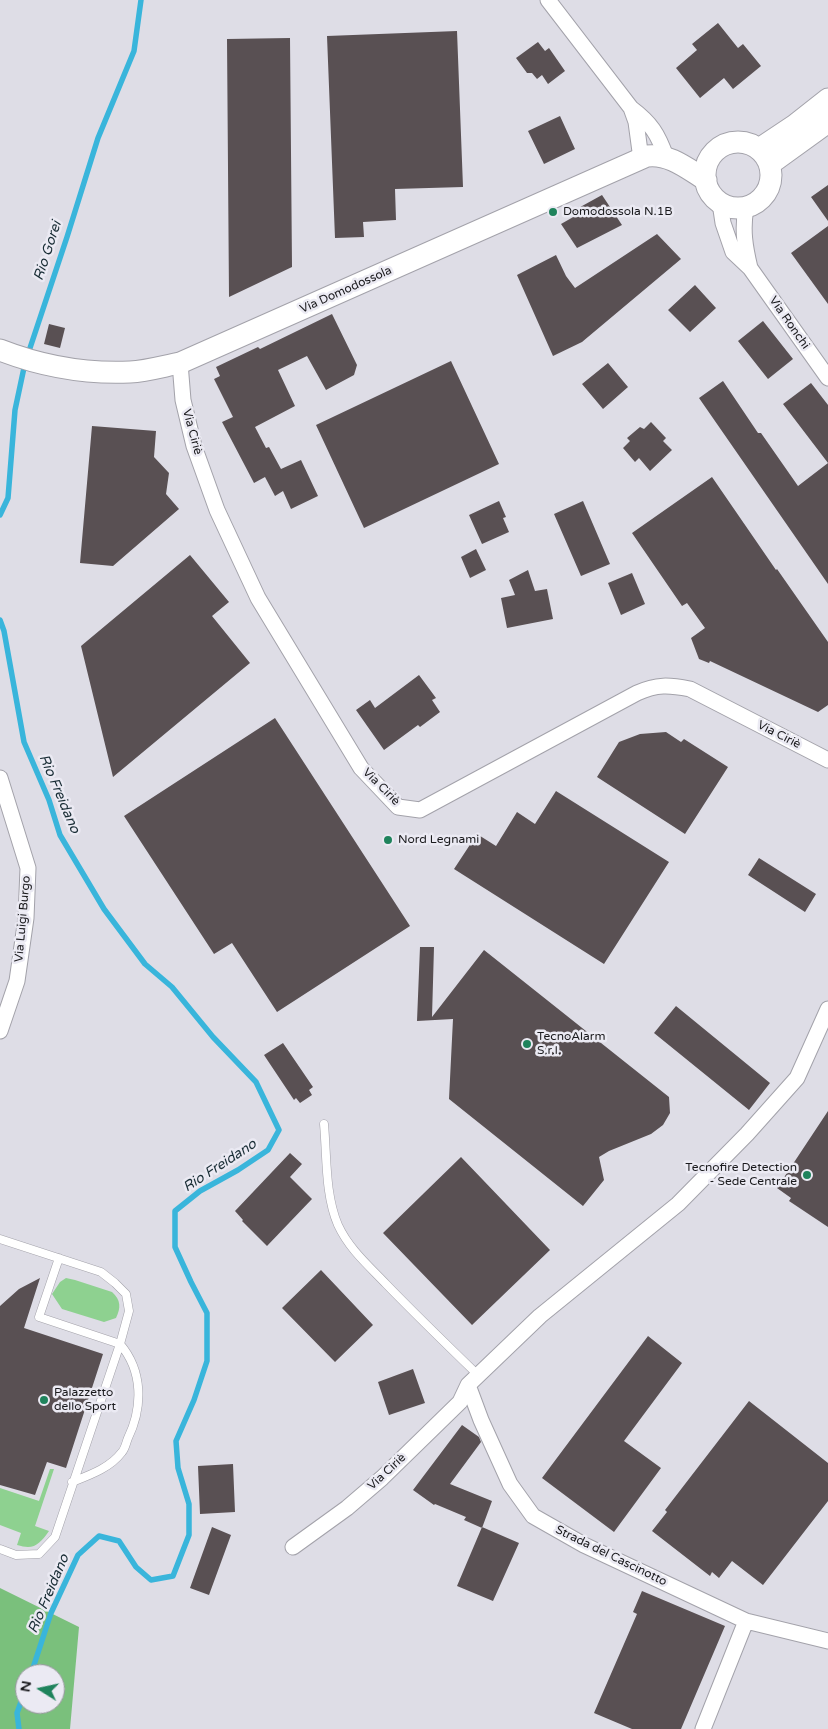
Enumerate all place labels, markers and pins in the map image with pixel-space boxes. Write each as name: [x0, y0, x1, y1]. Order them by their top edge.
place label: Domodossola N.1B: [563, 205, 673, 219]
marker: Domodossola N.1B: [547, 206, 559, 218]
place label: Nord Legnami: [398, 833, 479, 847]
marker: Nord Legnami: [382, 834, 394, 846]
place label: TecnoAlarm S.r.l.: [537, 1030, 605, 1058]
marker: TecnoAlarm S.r.l.: [521, 1038, 533, 1050]
place label: Tecnofire Detection - Sede Centrale: [685, 1161, 797, 1189]
marker: Tecnofire Detection - Sede Centrale: [801, 1169, 813, 1181]
place label: Palazzetto dello Sport: [54, 1386, 116, 1414]
marker: Palazzetto dello Sport: [38, 1394, 50, 1406]

